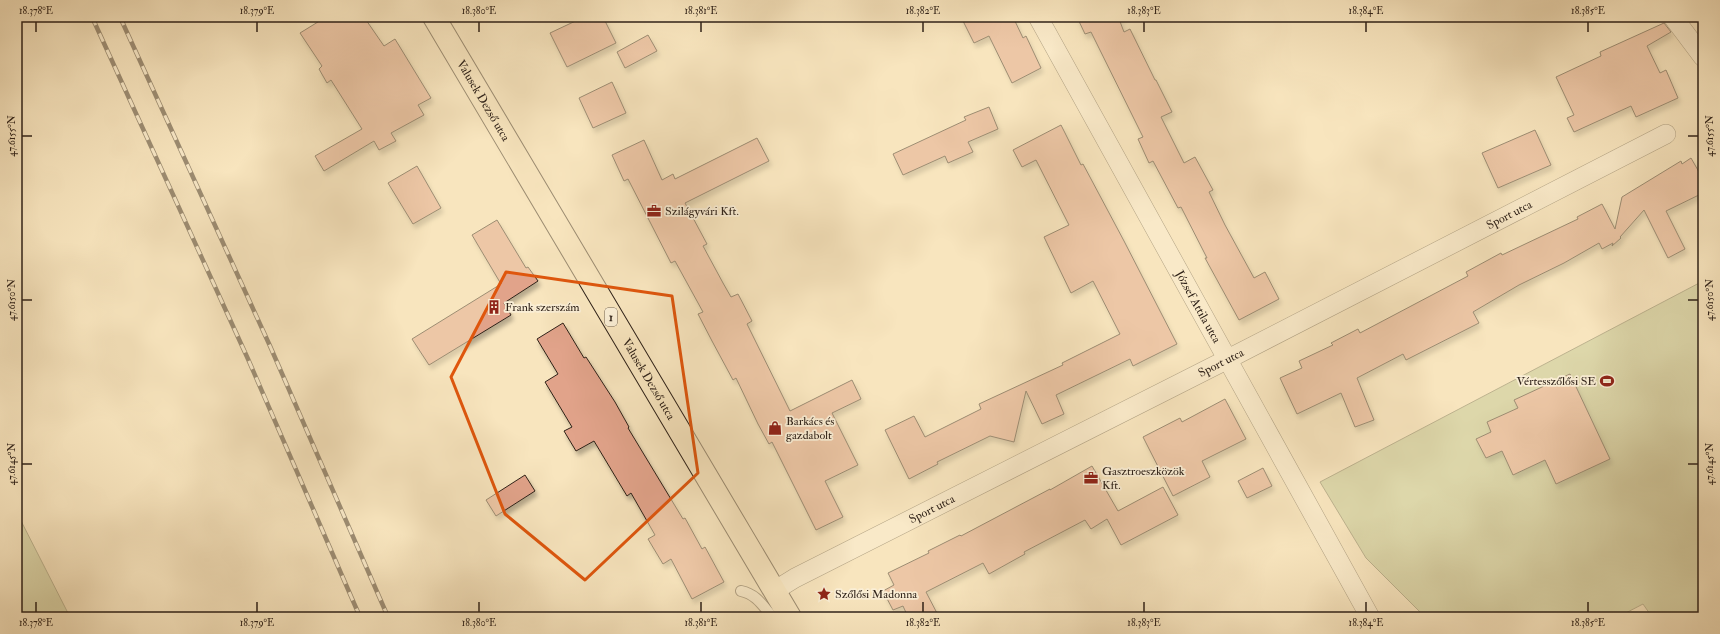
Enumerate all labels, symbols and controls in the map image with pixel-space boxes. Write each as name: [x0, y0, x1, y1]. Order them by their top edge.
text: 18.378°E: [19, 5, 53, 17]
text: 18.379°E: [240, 5, 274, 17]
text: 18.380°E: [462, 5, 496, 17]
text: 18.381°E: [684, 5, 718, 17]
text: 18.382°E: [906, 5, 940, 17]
text: 18.383°E: [1127, 5, 1161, 17]
text: 18.384°E: [1349, 5, 1383, 17]
text: 18.385°E: [1571, 5, 1605, 17]
street label: Valusek Dezső utca: [454, 57, 514, 145]
text: 47.6155°N: [6, 115, 18, 157]
text: 47.6155°N: [1704, 115, 1716, 157]
street label: Sport utca: [1484, 196, 1535, 233]
office icon: Szilágyvári Kft.: [646, 203, 662, 219]
place label: Szilágyvári Kft.: [665, 204, 739, 219]
street label: József Attila utca: [1172, 267, 1225, 347]
text: 47.6150°N: [6, 279, 18, 321]
text: 47.6150°N: [1704, 279, 1716, 321]
building icon: Frank szerszám: [486, 299, 502, 315]
place label: Frank szerszám: [505, 300, 580, 315]
road number: 1: [605, 308, 617, 326]
street label: Valusek Dezső utca: [619, 336, 679, 423]
street label: Sport utca: [1196, 344, 1247, 380]
sports icon: Vértesszőlősi SE: [1599, 373, 1615, 389]
place label: Vértesszőlősi SE: [1516, 374, 1596, 389]
place label: Barkács és gazdabolt: [786, 414, 834, 443]
shop icon: Barkács és gazdabolt: [767, 420, 783, 436]
text: 47.6145°N: [6, 443, 18, 485]
text: 47.6145°N: [1704, 443, 1716, 485]
place label: Gasztroeszközök Kft.: [1102, 464, 1185, 493]
office icon: Gasztroeszközök Kft.: [1083, 470, 1099, 486]
street label: Sport utca: [906, 491, 958, 527]
place icon: Szőlősi Madonna: [816, 586, 832, 602]
place label: Szőlősi Madonna: [835, 587, 918, 602]
text: 18.378°E: [19, 617, 53, 629]
text: 18.379°E: [240, 617, 274, 629]
text: 18.380°E: [462, 617, 496, 629]
text: 18.381°E: [684, 617, 718, 629]
text: 18.382°E: [906, 617, 940, 629]
text: 18.383°E: [1127, 617, 1161, 629]
text: 18.384°E: [1349, 617, 1383, 629]
text: 18.385°E: [1571, 617, 1605, 629]

